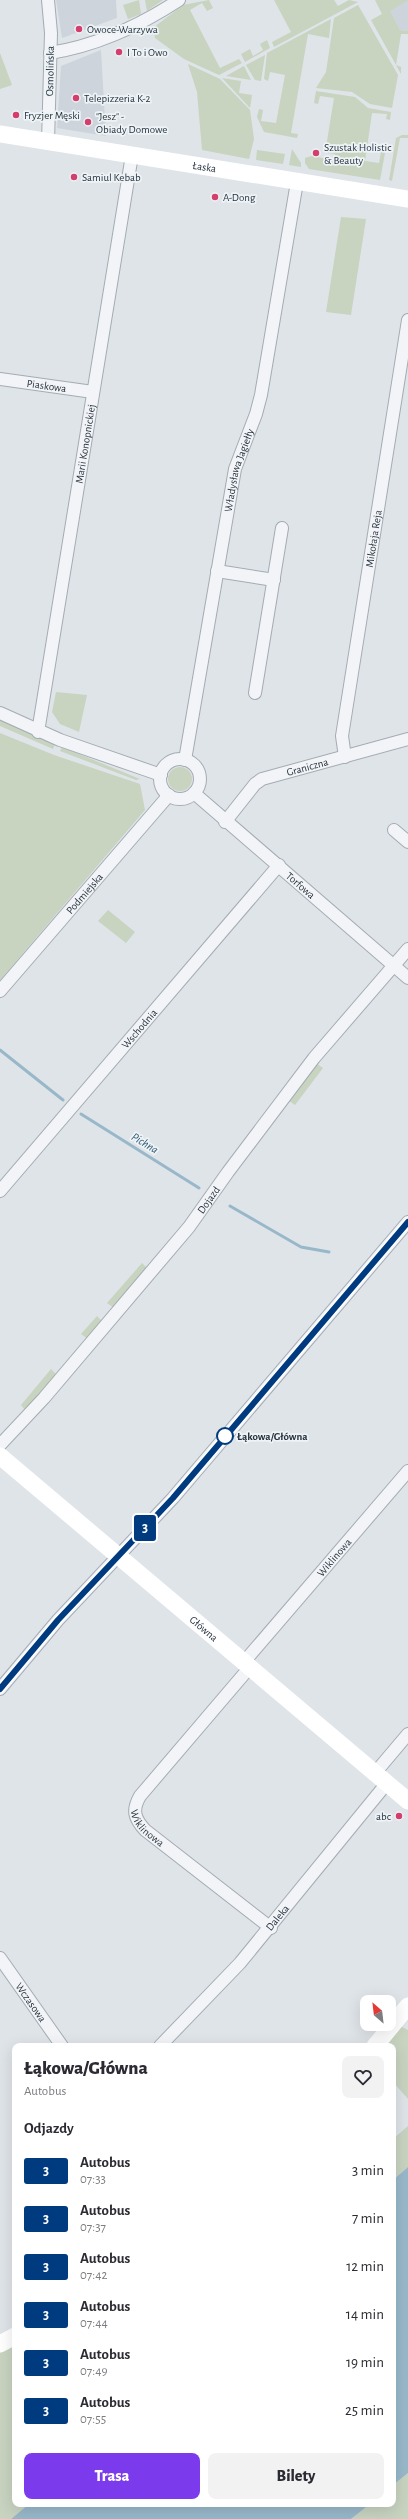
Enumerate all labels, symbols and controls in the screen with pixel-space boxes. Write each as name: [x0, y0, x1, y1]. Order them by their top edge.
marker: Owoce-Warzywa: [74, 24, 84, 34]
place label: Owoce-Warzywa: [87, 24, 158, 35]
street label: Osmolińska: [44, 46, 56, 96]
marker: I To i Owo: [114, 47, 124, 57]
place label: I To i Owo: [127, 47, 168, 58]
marker: Telepizzeria K-2: [71, 93, 81, 103]
place label: Telepizzeria K-2: [84, 93, 151, 104]
marker: Fryzjer Męski: [11, 110, 21, 120]
place label: Fryzjer Męski: [24, 110, 80, 121]
place label: "Jesz" - Obiady Domowe: [96, 111, 167, 135]
marker: "Jesz" - Obiady Domowe: [83, 117, 93, 127]
place label: Szustak Holistic & Beauty: [324, 142, 392, 166]
marker: Szustak Holistic & Beauty: [311, 148, 321, 158]
street label: Łaska: [192, 159, 217, 174]
marker: Samiul Kebab: [69, 172, 79, 182]
place label: Samiul Kebab: [82, 172, 141, 183]
marker: A-Dong: [210, 192, 220, 202]
place label: A-Dong: [223, 192, 256, 203]
street label: Piaskowa: [26, 377, 67, 394]
street label: Marii Konopnickiej: [73, 403, 97, 484]
street label: Władysława Jagiełły: [222, 427, 256, 513]
street label: Mikołaja Reja: [363, 509, 383, 568]
street label: Graniczna: [285, 756, 329, 778]
street label: Torfowa: [284, 870, 317, 901]
street label: Podmiejska: [64, 871, 105, 916]
street label: Wschodnia: [119, 1007, 159, 1050]
water label: Pichna: [129, 1130, 161, 1156]
street label: Dojazd: [195, 1184, 222, 1215]
marker: Łąkowa/Główna: [216, 1427, 234, 1445]
place label: Łąkowa/Główna: [236, 1431, 308, 1442]
line badge: 3: [132, 1515, 158, 1541]
text: 3: [142, 1521, 148, 1535]
street label: Wiklinowa: [315, 1536, 353, 1578]
street label: Główna: [188, 1614, 220, 1643]
street label: Wiklinowa: [129, 1808, 166, 1848]
place label: abc: [376, 1811, 392, 1822]
marker: abc: [394, 1811, 404, 1821]
street label: Daleka: [263, 1902, 291, 1933]
street label: Wczasowa: [14, 1981, 49, 2024]
north arrow: [360, 1995, 396, 2031]
map controls: [360, 1995, 396, 2031]
button: heart: [342, 2056, 384, 2098]
text: Łąkowa/Główna: [24, 2059, 148, 2078]
text: Autobus: [24, 2085, 66, 2098]
text: Odjazdy: [24, 2121, 74, 2136]
text: Autobus: [80, 2155, 130, 2170]
text: 3 min: [352, 2163, 384, 2178]
text: 3: [43, 2164, 49, 2178]
text: 07:33: [80, 2173, 106, 2186]
text: Autobus: [80, 2203, 130, 2218]
text: 7 min: [352, 2211, 384, 2226]
text: 3: [43, 2212, 49, 2226]
text: 07:37: [80, 2221, 106, 2234]
text: Autobus: [80, 2251, 130, 2266]
text: 12 min: [346, 2259, 384, 2274]
text: 3: [43, 2260, 49, 2274]
text: 07:42: [80, 2269, 107, 2282]
text: Autobus: [80, 2299, 130, 2314]
text: 14 min: [346, 2307, 384, 2322]
text: 3: [43, 2308, 49, 2322]
text: 07:44: [80, 2317, 108, 2330]
text: Autobus: [80, 2347, 130, 2362]
text: 19 min: [346, 2355, 384, 2370]
text: 3: [43, 2356, 49, 2370]
text: 07:49: [80, 2365, 108, 2378]
text: Autobus: [80, 2395, 130, 2410]
text: 25 min: [345, 2403, 384, 2418]
text: 3: [43, 2404, 49, 2418]
text: 07:55: [80, 2413, 106, 2426]
button: Trasa: [24, 2453, 200, 2499]
button: Bilety: [208, 2453, 384, 2499]

